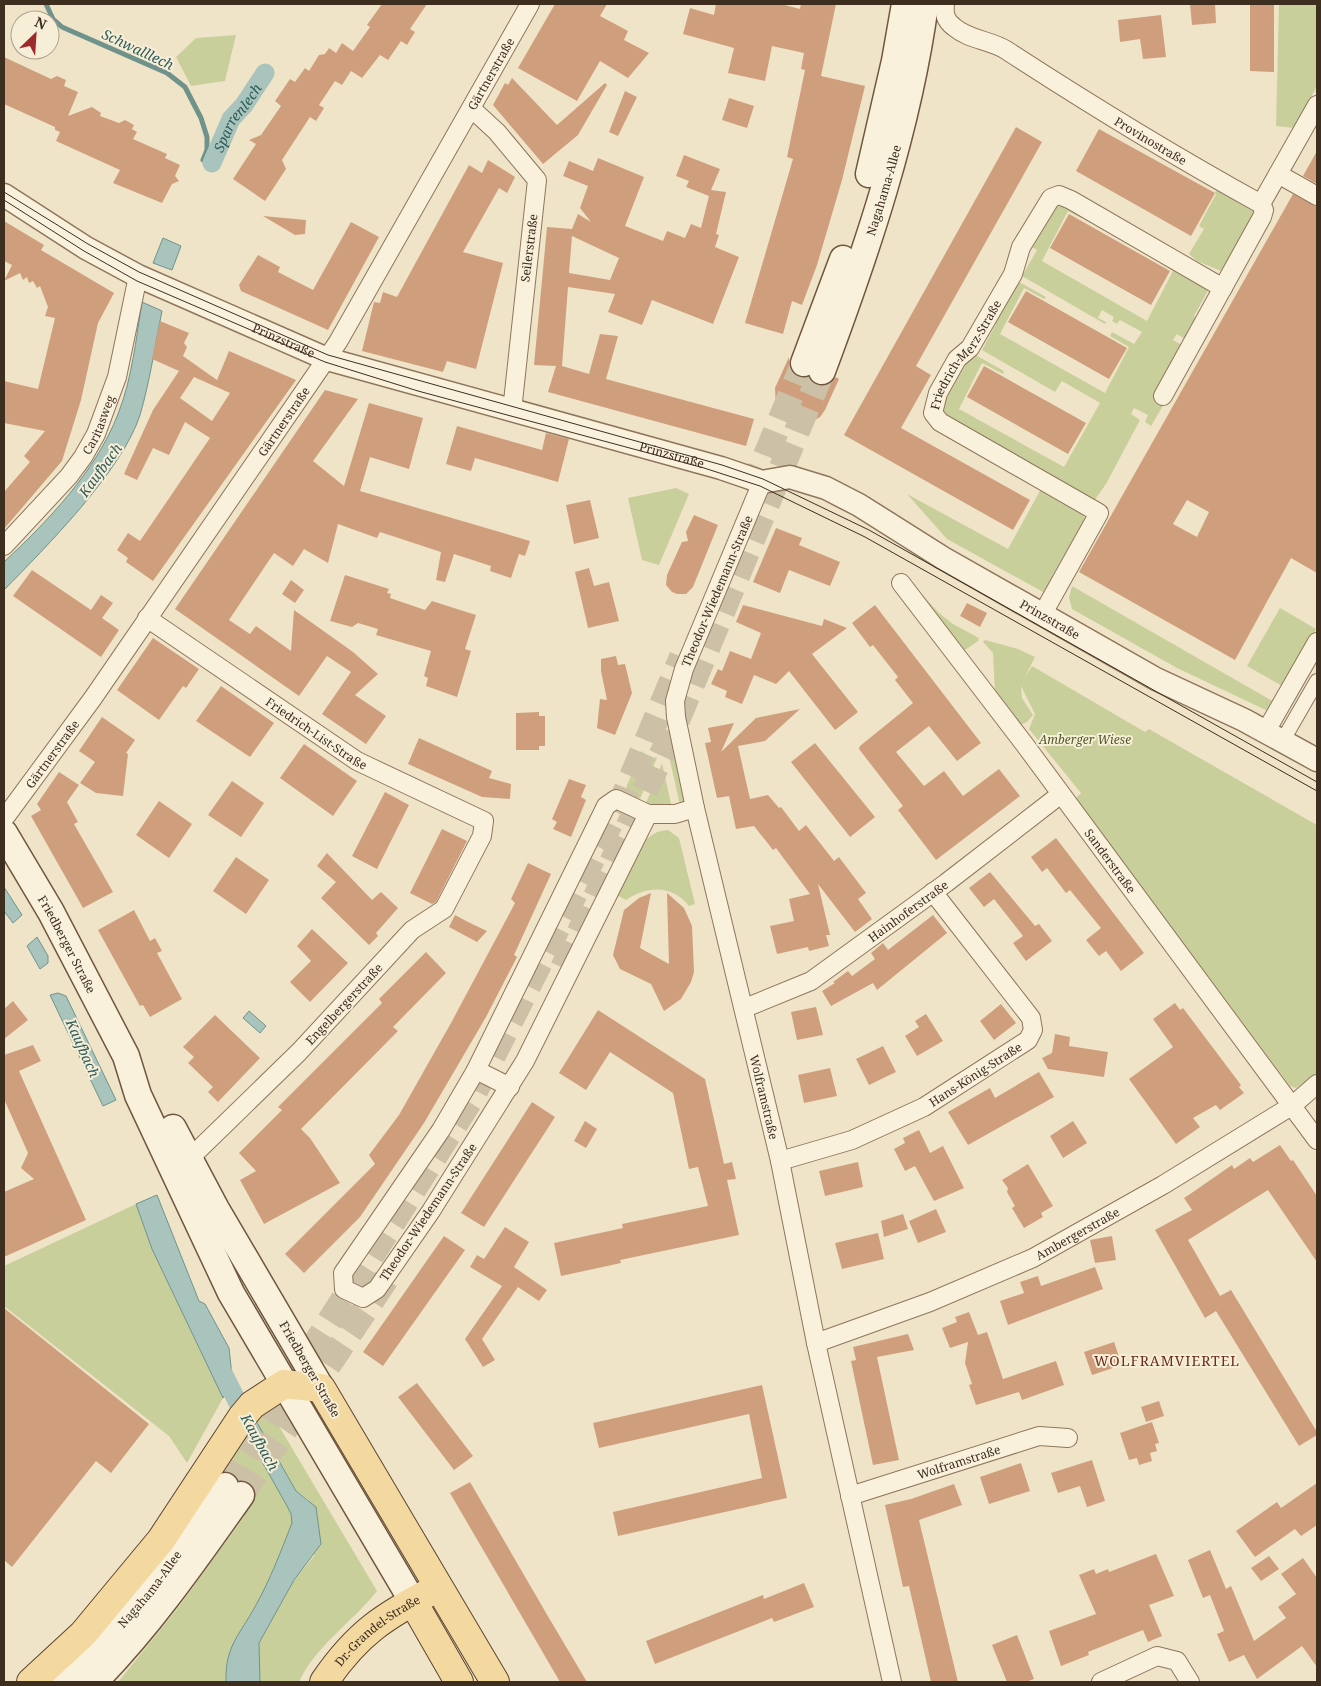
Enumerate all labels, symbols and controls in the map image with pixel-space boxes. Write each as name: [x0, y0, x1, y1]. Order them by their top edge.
north arrow: [10, 10, 60, 60]
text: N: [32, 12, 50, 34]
water label: Schwalllech: [99, 24, 178, 74]
street label: Gärtnerstraße: [463, 34, 518, 113]
water label: Sparrenlech: [208, 79, 266, 155]
street label: Provinostraße: [1111, 112, 1190, 169]
street label: Nagahama-Allee: [862, 143, 905, 238]
street label: Seilerstraße: [516, 213, 542, 283]
street label: Friedrich-Merz-Straße: [926, 296, 1005, 411]
street label: Prinzstraße: [250, 319, 318, 361]
street label: Gärtnerstraße: [253, 383, 313, 460]
street label: Caritasweg: [78, 392, 118, 458]
street label: Prinzstraße: [638, 437, 706, 472]
water label: Kaufbach: [74, 439, 126, 501]
street label: Theodor-Wiedemann-Straße: [677, 513, 757, 669]
street label: Prinzstraße: [1017, 595, 1083, 643]
street label: Friedrich-List-Straße: [262, 693, 370, 773]
street label: Gärtnerstraße: [21, 716, 83, 791]
park label: Amberger Wiese: [1038, 731, 1131, 748]
street label: Sanderstraße: [1081, 825, 1140, 897]
street label: Hainhoferstraße: [864, 876, 951, 945]
street label: Friedberger Straße: [34, 892, 100, 996]
street label: Engelbergerstraße: [302, 960, 386, 1048]
water label: Kaufbach: [61, 1015, 105, 1081]
street label: Hans-König-Straße: [925, 1038, 1025, 1110]
street label: Wolframstraße: [746, 1053, 783, 1141]
street label: Theodor-Wiedemann-Straße: [375, 1140, 481, 1284]
street label: Ambergerstraße: [1032, 1203, 1122, 1263]
street label: Friedberger Straße: [275, 1318, 345, 1420]
district label: WOLFRAMVIERTEL: [1094, 1351, 1240, 1370]
water label: Kaufbach: [236, 1409, 284, 1474]
street label: Wolframstraße: [915, 1440, 1002, 1483]
street label: Nagahama-Allee: [113, 1547, 185, 1631]
street label: Dr.-Grandel-Straße: [330, 1591, 423, 1670]

